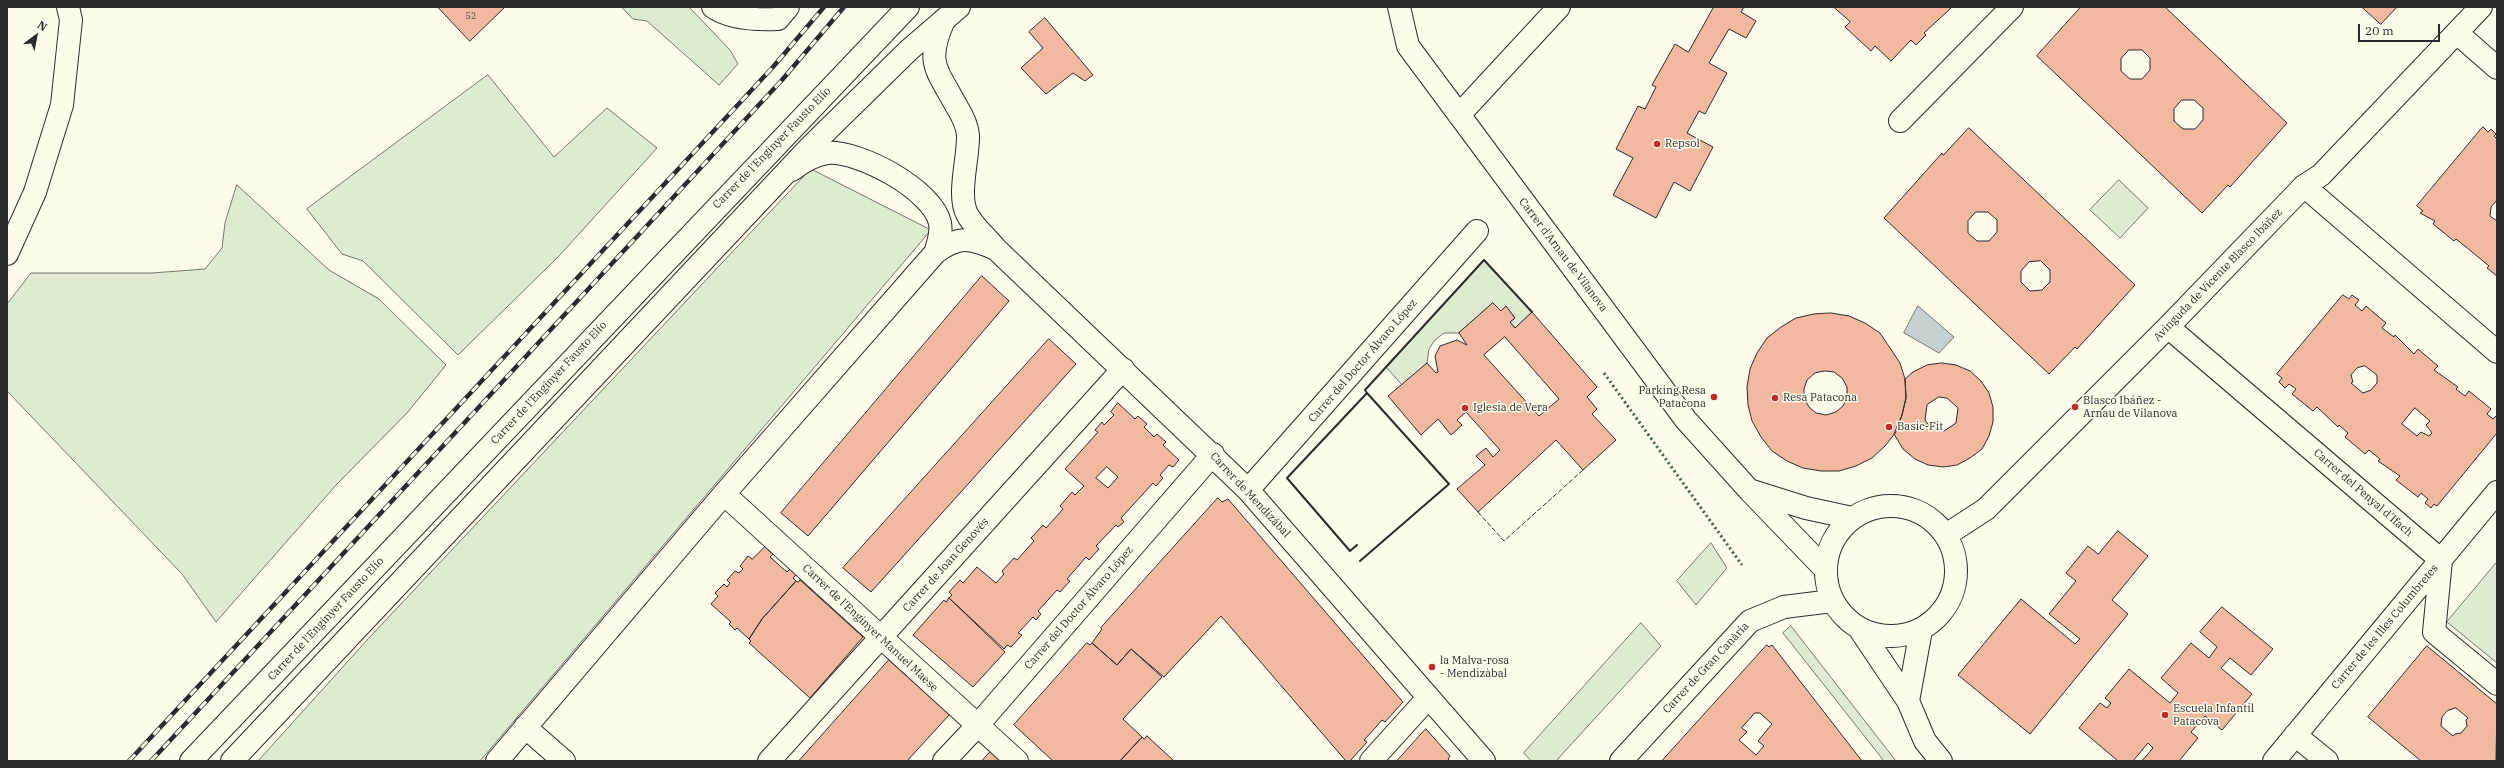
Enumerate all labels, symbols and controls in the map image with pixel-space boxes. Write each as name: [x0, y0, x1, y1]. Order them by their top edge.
house number: 52: [466, 11, 476, 21]
north arrow: [16, 16, 56, 56]
scale bar: [2360, 16, 2442, 42]
text: N: [35, 18, 50, 34]
text: 20 m: [2365, 23, 2394, 38]
street label: Carrer de l'Enginyer Fausto Elío: [710, 84, 834, 212]
place label: Repsol: [1665, 137, 1700, 151]
marker: Repsol: [1652, 139, 1662, 149]
street label: Carrer d'Arnau de Vilanova: [1516, 195, 1610, 315]
street label: Avinguda de Vicente Blasco Ibáñez: [2151, 206, 2285, 344]
street label: Carrer del Doctor Álvaro López: [1306, 297, 1420, 425]
street label: Carrer de l'Enginyer Fausto Elío: [488, 319, 610, 447]
place label: Parking Resa Patacona: [1638, 384, 1706, 410]
place label: Resa Patacona: [1783, 391, 1857, 405]
marker: Parking Resa Patacona: [1709, 392, 1719, 402]
marker: Resa Patacona: [1770, 393, 1780, 403]
place label: Blasco Ibáñez - Arnau de Vilanova: [2083, 394, 2178, 420]
place label: Iglesia de Vera: [1473, 401, 1548, 415]
marker: Blasco Ibáñez - Arnau de Vilanova: [2070, 402, 2080, 412]
marker: Iglesia de Vera: [1460, 403, 1470, 413]
place label: Basic-Fit: [1897, 420, 1943, 434]
marker: Basic-Fit: [1884, 422, 1894, 432]
street label: Carrer del Penyal d'Ifach: [2311, 446, 2415, 540]
street label: Carrer de Mendizábal: [1207, 450, 1293, 540]
street label: Carrer de Joan Genovés: [900, 515, 992, 615]
street label: Carrer del Doctor Álvaro López: [1022, 544, 1136, 672]
street label: Carrer de l'Enginyer Fausto Elío: [265, 555, 387, 683]
street label: Carrer de l'Enginyer Manuel Maese: [799, 562, 941, 694]
street label: Carrer de les Illes Columbretes: [2329, 562, 2441, 692]
street label: Carrer de Gran Canària: [1660, 620, 1752, 716]
place label: la Malva-rosa - Mendizàbal: [1440, 654, 1509, 680]
marker: la Malva-rosa - Mendizàbal: [1427, 662, 1437, 672]
place label: Escuela Infantil Patacova: [2173, 702, 2254, 728]
marker: Escuela Infantil Patacova: [2160, 710, 2170, 720]

